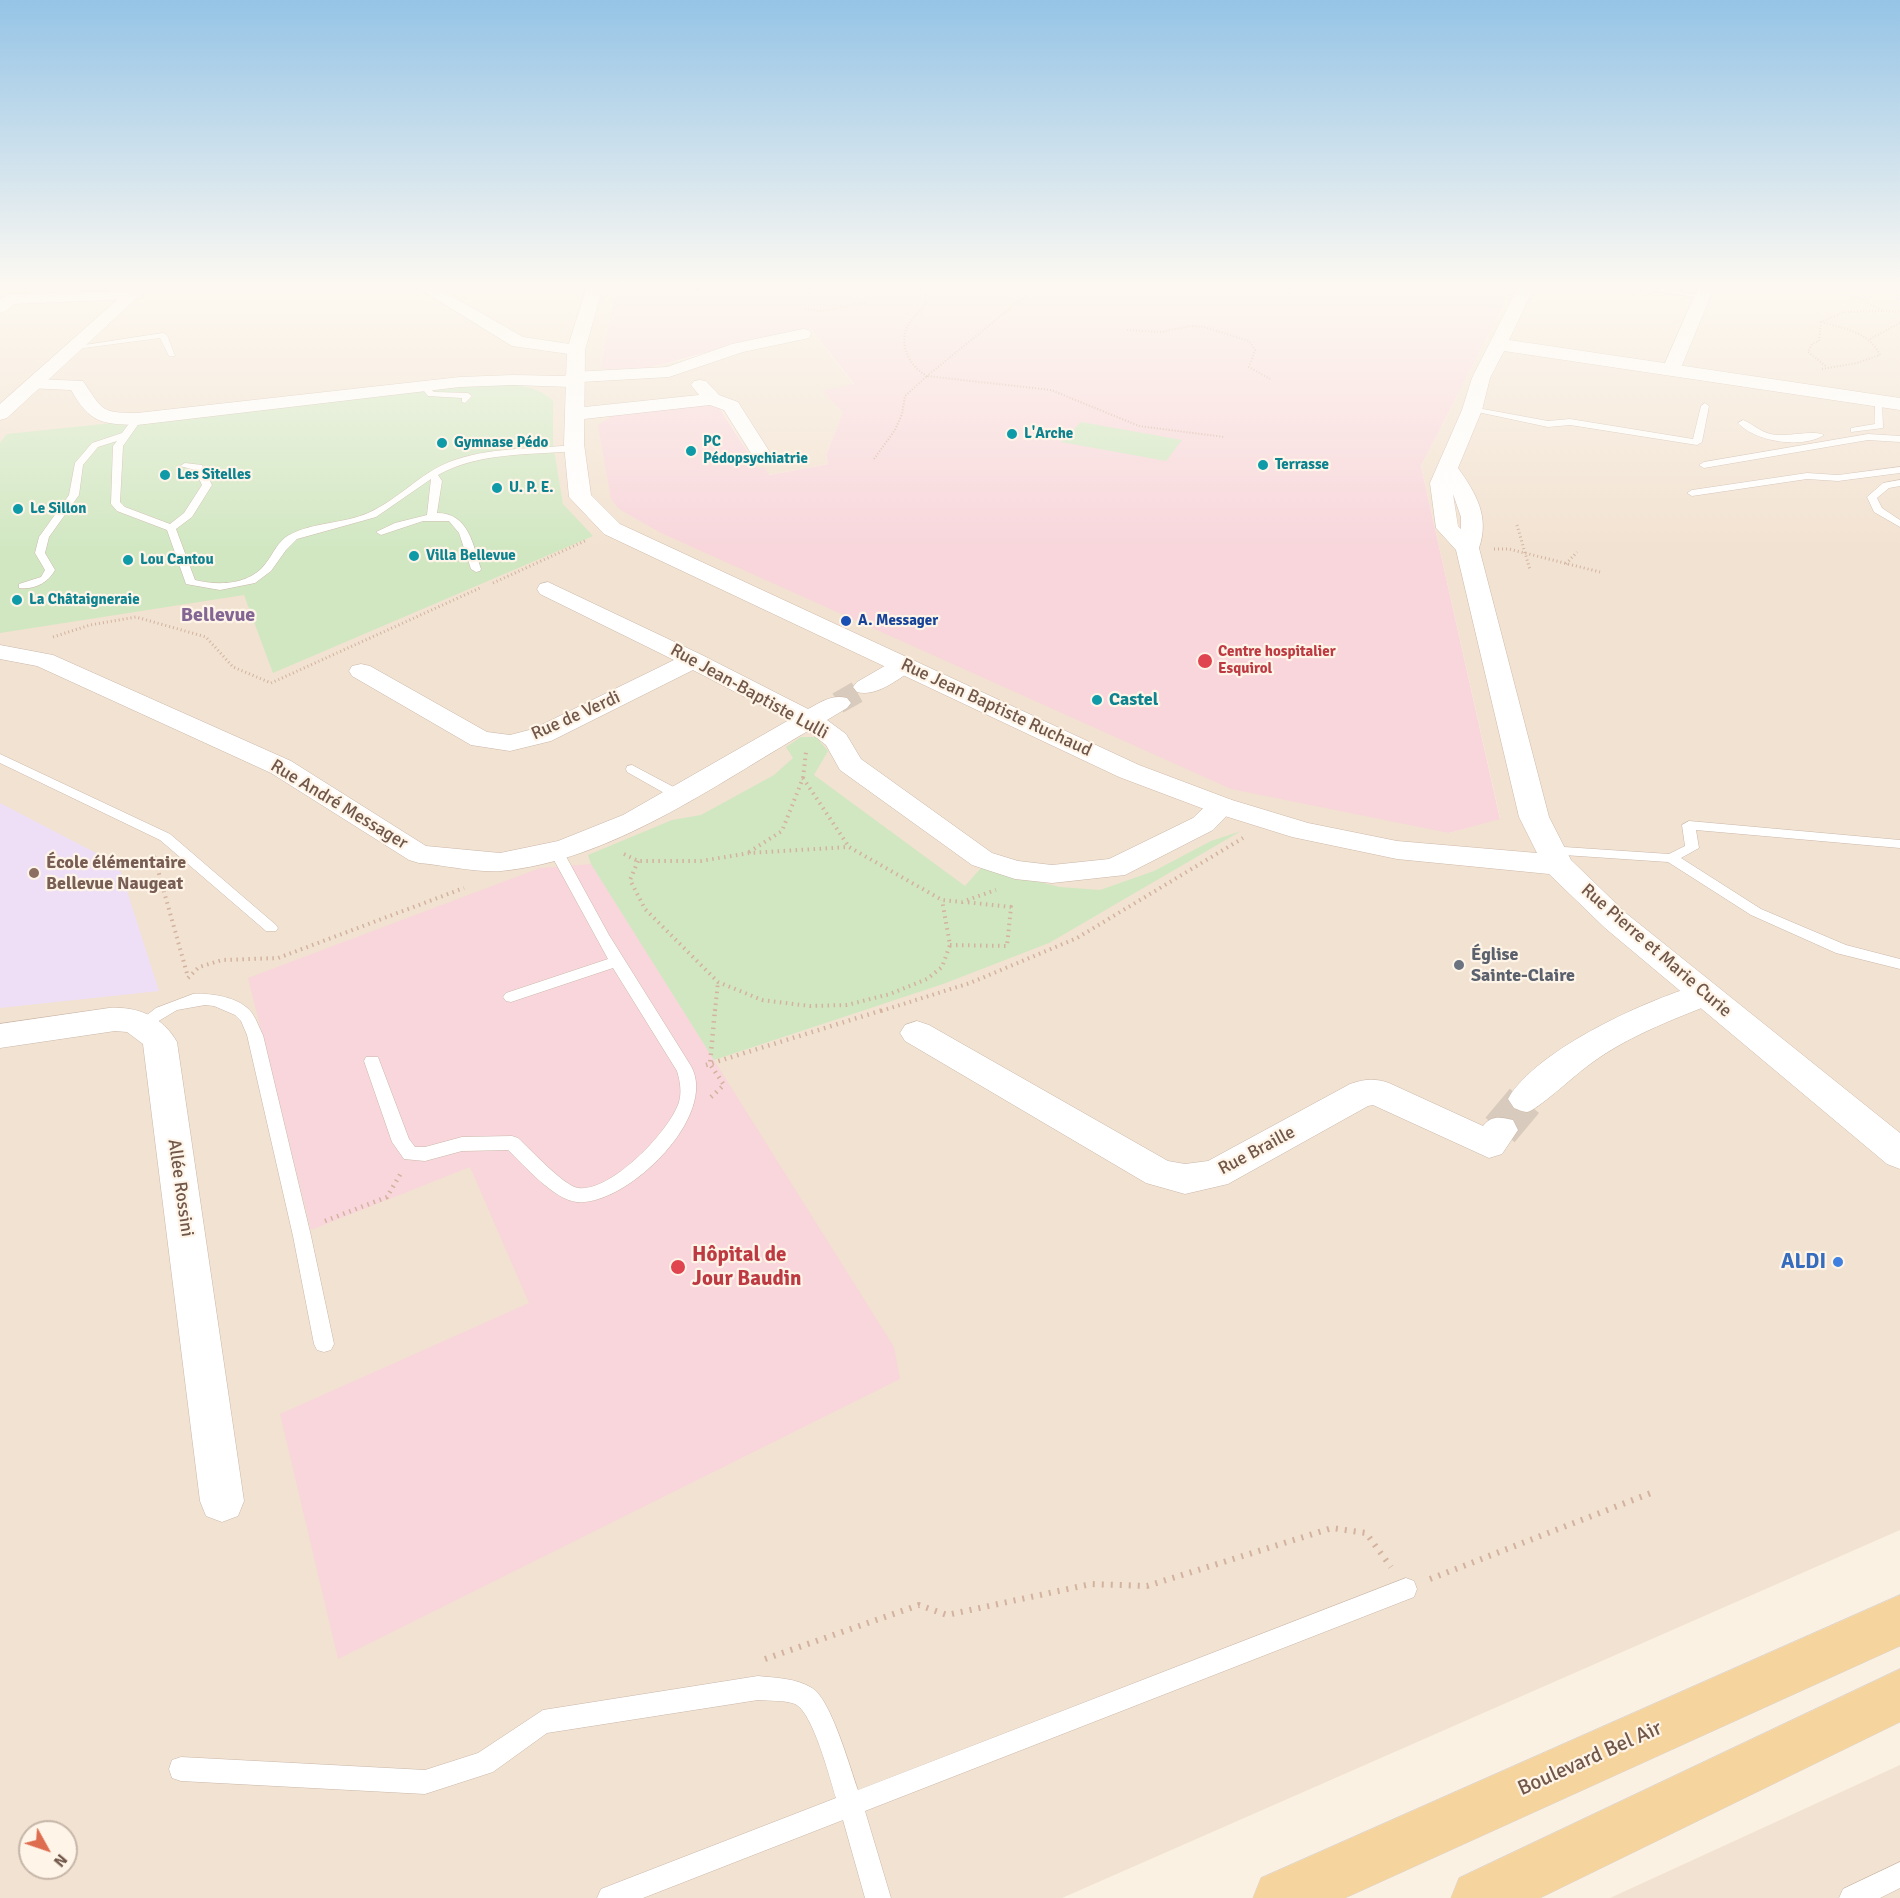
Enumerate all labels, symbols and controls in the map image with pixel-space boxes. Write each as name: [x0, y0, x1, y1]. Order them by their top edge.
place label: L'Arche: [1024, 425, 1073, 443]
marker: L'Arche: [1005, 427, 1019, 441]
place label: PC Pédopsychiatrie: [703, 433, 808, 468]
place label: Gymnase Pédo: [454, 434, 548, 452]
marker: Gymnase Pédo: [435, 436, 449, 450]
marker: PC Pédopsychiatrie: [684, 444, 698, 458]
place label: Terrasse: [1275, 456, 1329, 474]
marker: Terrasse: [1256, 458, 1270, 472]
place label: Les Sitelles: [177, 466, 251, 484]
marker: Les Sitelles: [158, 468, 172, 482]
place label: U. P. E.: [509, 479, 554, 497]
marker: U. P. E.: [490, 481, 504, 495]
place label: Le Sillon: [30, 500, 86, 518]
marker: Le Sillon: [11, 502, 25, 516]
place label: Villa Bellevue: [426, 547, 516, 565]
marker: Villa Bellevue: [407, 549, 421, 563]
place label: Lou Cantou: [140, 551, 214, 569]
marker: Lou Cantou: [121, 553, 135, 567]
place label: La Châtaigneraie: [29, 591, 140, 609]
marker: La Châtaigneraie: [10, 593, 24, 607]
district label: Bellevue: [181, 604, 255, 628]
place label: A. Messager: [858, 612, 938, 630]
marker: A. Messager: [839, 614, 853, 628]
street label: Rue Jean-Baptiste Lulli: [666, 640, 832, 744]
place label: Centre hospitalier Esquirol: [1218, 643, 1336, 678]
marker: Centre hospitalier Esquirol: [1196, 652, 1214, 670]
street label: Rue Jean Baptiste Ruchaud: [897, 654, 1095, 762]
street label: Rue de Verdi: [528, 687, 624, 745]
place label: Castel: [1109, 689, 1158, 711]
marker: Castel: [1090, 693, 1104, 707]
street label: Rue André Messager: [266, 755, 412, 855]
place label: École élémentaire Bellevue Naugeat: [46, 852, 186, 894]
marker: École élémentaire Bellevue Naugeat: [27, 866, 41, 880]
street label: Rue Pierre et Marie Curie: [1576, 880, 1736, 1022]
place label: Église Sainte-Claire: [1471, 944, 1575, 986]
marker: Église Sainte-Claire: [1452, 958, 1466, 972]
street label: Rue Braille: [1215, 1122, 1299, 1180]
street label: Allée Rossini: [162, 1138, 198, 1238]
place label: Hôpital de Jour Baudin: [692, 1242, 802, 1292]
place label: ALDI: [1781, 1249, 1826, 1275]
marker: ALDI: [1831, 1255, 1845, 1269]
marker: Hôpital de Jour Baudin: [669, 1258, 687, 1276]
street label: Boulevard Bel Air: [1514, 1716, 1666, 1802]
north arrow: [18, 1820, 78, 1880]
text: N: [49, 1850, 72, 1871]

